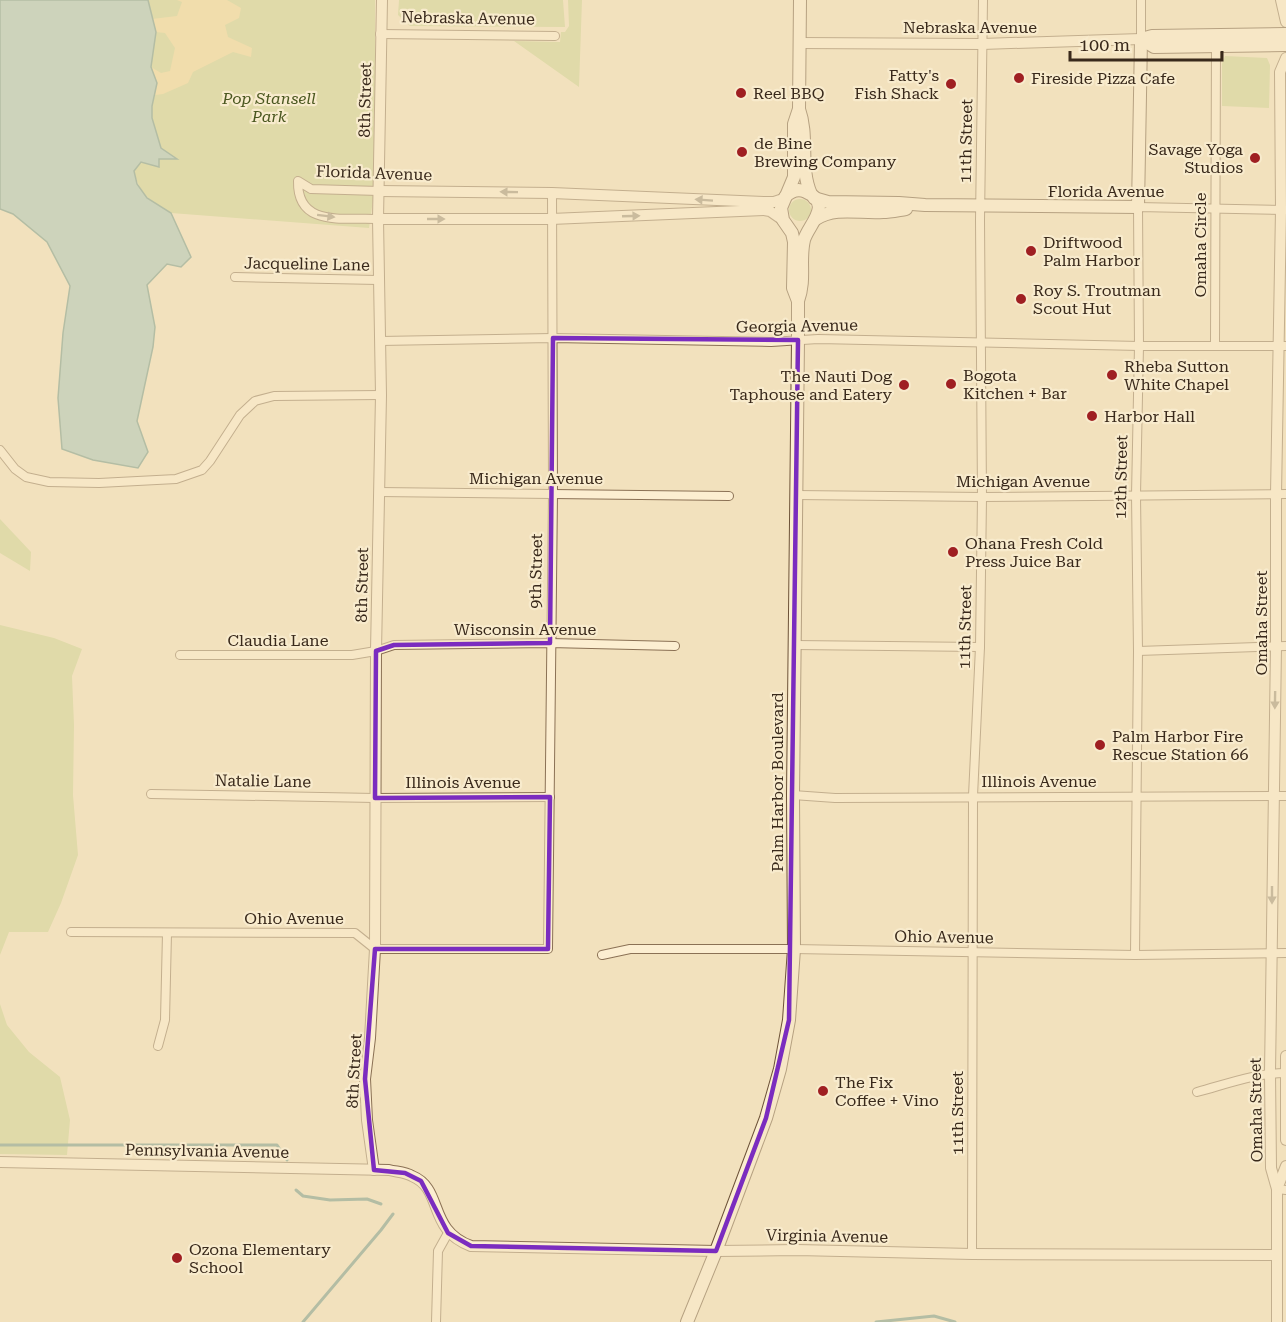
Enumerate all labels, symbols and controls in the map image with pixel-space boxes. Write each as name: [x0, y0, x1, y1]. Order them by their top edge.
street label: Nebraska Avenue: [401, 7, 535, 29]
street label: Nebraska Avenue: [903, 18, 1037, 37]
scale bar: [1070, 24, 1222, 62]
text: 100 m: [1079, 34, 1130, 55]
street label: 8th Street: [355, 62, 375, 138]
place label: Fatty's Fish Shack: [854, 66, 939, 103]
place label: Fireside Pizza Cafe: [1031, 69, 1175, 88]
marker: Fireside Pizza Cafe: [1012, 71, 1026, 85]
marker: Fatty's Fish Shack: [944, 77, 958, 91]
place label: Reel BBQ: [753, 84, 824, 103]
marker: Reel BBQ: [734, 86, 748, 100]
park label: Pop Stansell Park: [221, 89, 316, 126]
street label: 11th Street: [956, 99, 976, 183]
place label: de Bine Brewing Company: [754, 134, 897, 171]
place label: Savage Yoga Studios: [1149, 140, 1243, 177]
marker: de Bine Brewing Company: [735, 145, 749, 159]
marker: Savage Yoga Studios: [1248, 151, 1262, 165]
street label: Florida Avenue: [316, 161, 433, 185]
street label: Florida Avenue: [1048, 182, 1164, 201]
one-way arrow: [500, 187, 519, 197]
street label: Omaha Circle: [1191, 192, 1210, 297]
one-way arrow: [695, 195, 714, 204]
one-way arrow: [317, 211, 336, 221]
one-way arrow: [621, 211, 640, 221]
one-way arrow: [427, 214, 446, 224]
place label: Driftwood Palm Harbor: [1043, 233, 1141, 270]
marker: Driftwood Palm Harbor: [1024, 244, 1038, 258]
street label: Jacqueline Lane: [244, 253, 370, 275]
place label: Roy S. Troutman Scout Hut: [1033, 281, 1161, 318]
marker: Roy S. Troutman Scout Hut: [1014, 292, 1028, 306]
street label: Georgia Avenue: [736, 315, 858, 337]
place label: Rheba Sutton White Chapel: [1124, 357, 1229, 394]
place label: Bogota Kitchen + Bar: [963, 366, 1067, 403]
place label: The Nauti Dog Taphouse and Eatery: [730, 367, 893, 404]
marker: Rheba Sutton White Chapel: [1105, 368, 1119, 382]
marker: Bogota Kitchen + Bar: [944, 377, 958, 391]
marker: The Nauti Dog Taphouse and Eatery: [897, 378, 911, 392]
place label: Harbor Hall: [1104, 407, 1195, 426]
marker: Harbor Hall: [1085, 409, 1099, 423]
street label: 12th Street: [1111, 435, 1131, 519]
street label: Michigan Avenue: [469, 469, 603, 488]
street label: Michigan Avenue: [956, 472, 1090, 491]
street label: 9th Street: [526, 533, 546, 609]
place label: Ohana Fresh Cold Press Juice Bar: [965, 534, 1103, 571]
marker: Ohana Fresh Cold Press Juice Bar: [946, 545, 960, 559]
street label: 8th Street: [352, 547, 372, 623]
street label: Omaha Street: [1252, 571, 1271, 675]
street label: 11th Street: [955, 585, 975, 669]
street label: Wisconsin Avenue: [454, 620, 596, 639]
street label: Claudia Lane: [228, 631, 329, 650]
one-way arrow: [1270, 690, 1280, 709]
street label: Palm Harbor Boulevard: [768, 692, 787, 872]
place label: Palm Harbor Fire Rescue Station 66: [1112, 727, 1248, 764]
marker: Palm Harbor Fire Rescue Station 66: [1093, 738, 1107, 752]
street label: Natalie Lane: [215, 771, 312, 791]
street label: Illinois Avenue: [981, 772, 1097, 791]
street label: Illinois Avenue: [405, 773, 521, 792]
one-way arrow: [1267, 885, 1277, 904]
street label: Ohio Avenue: [244, 909, 344, 928]
street label: Ohio Avenue: [894, 927, 994, 947]
street label: 8th Street: [343, 1033, 365, 1109]
street label: Omaha Street: [1246, 1057, 1266, 1163]
street label: 11th Street: [948, 1071, 967, 1155]
place label: The Fix Coffee + Vino: [835, 1073, 939, 1110]
marker: The Fix Coffee + Vino: [816, 1084, 830, 1098]
street label: Pennsylvania Avenue: [125, 1140, 290, 1162]
street label: Virginia Avenue: [766, 1225, 889, 1247]
place label: Ozona Elementary School: [189, 1240, 331, 1277]
marker: Ozona Elementary School: [170, 1251, 184, 1265]

